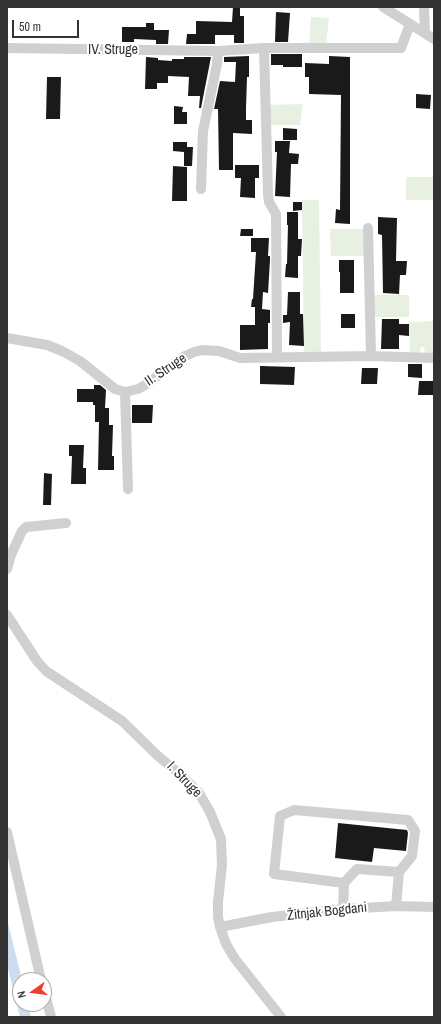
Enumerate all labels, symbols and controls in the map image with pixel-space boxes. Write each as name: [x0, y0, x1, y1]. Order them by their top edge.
scale bar: [14, 12, 81, 38]
text: 50 m: [19, 19, 41, 35]
street label: IV. Struge: [88, 42, 138, 58]
street label: II. Struge: [142, 350, 190, 390]
street label: I. Struge: [163, 759, 205, 801]
street label: Žitnjak Bogdani: [286, 899, 368, 925]
north arrow: [12, 972, 52, 1012]
text: N: [14, 990, 29, 1000]

